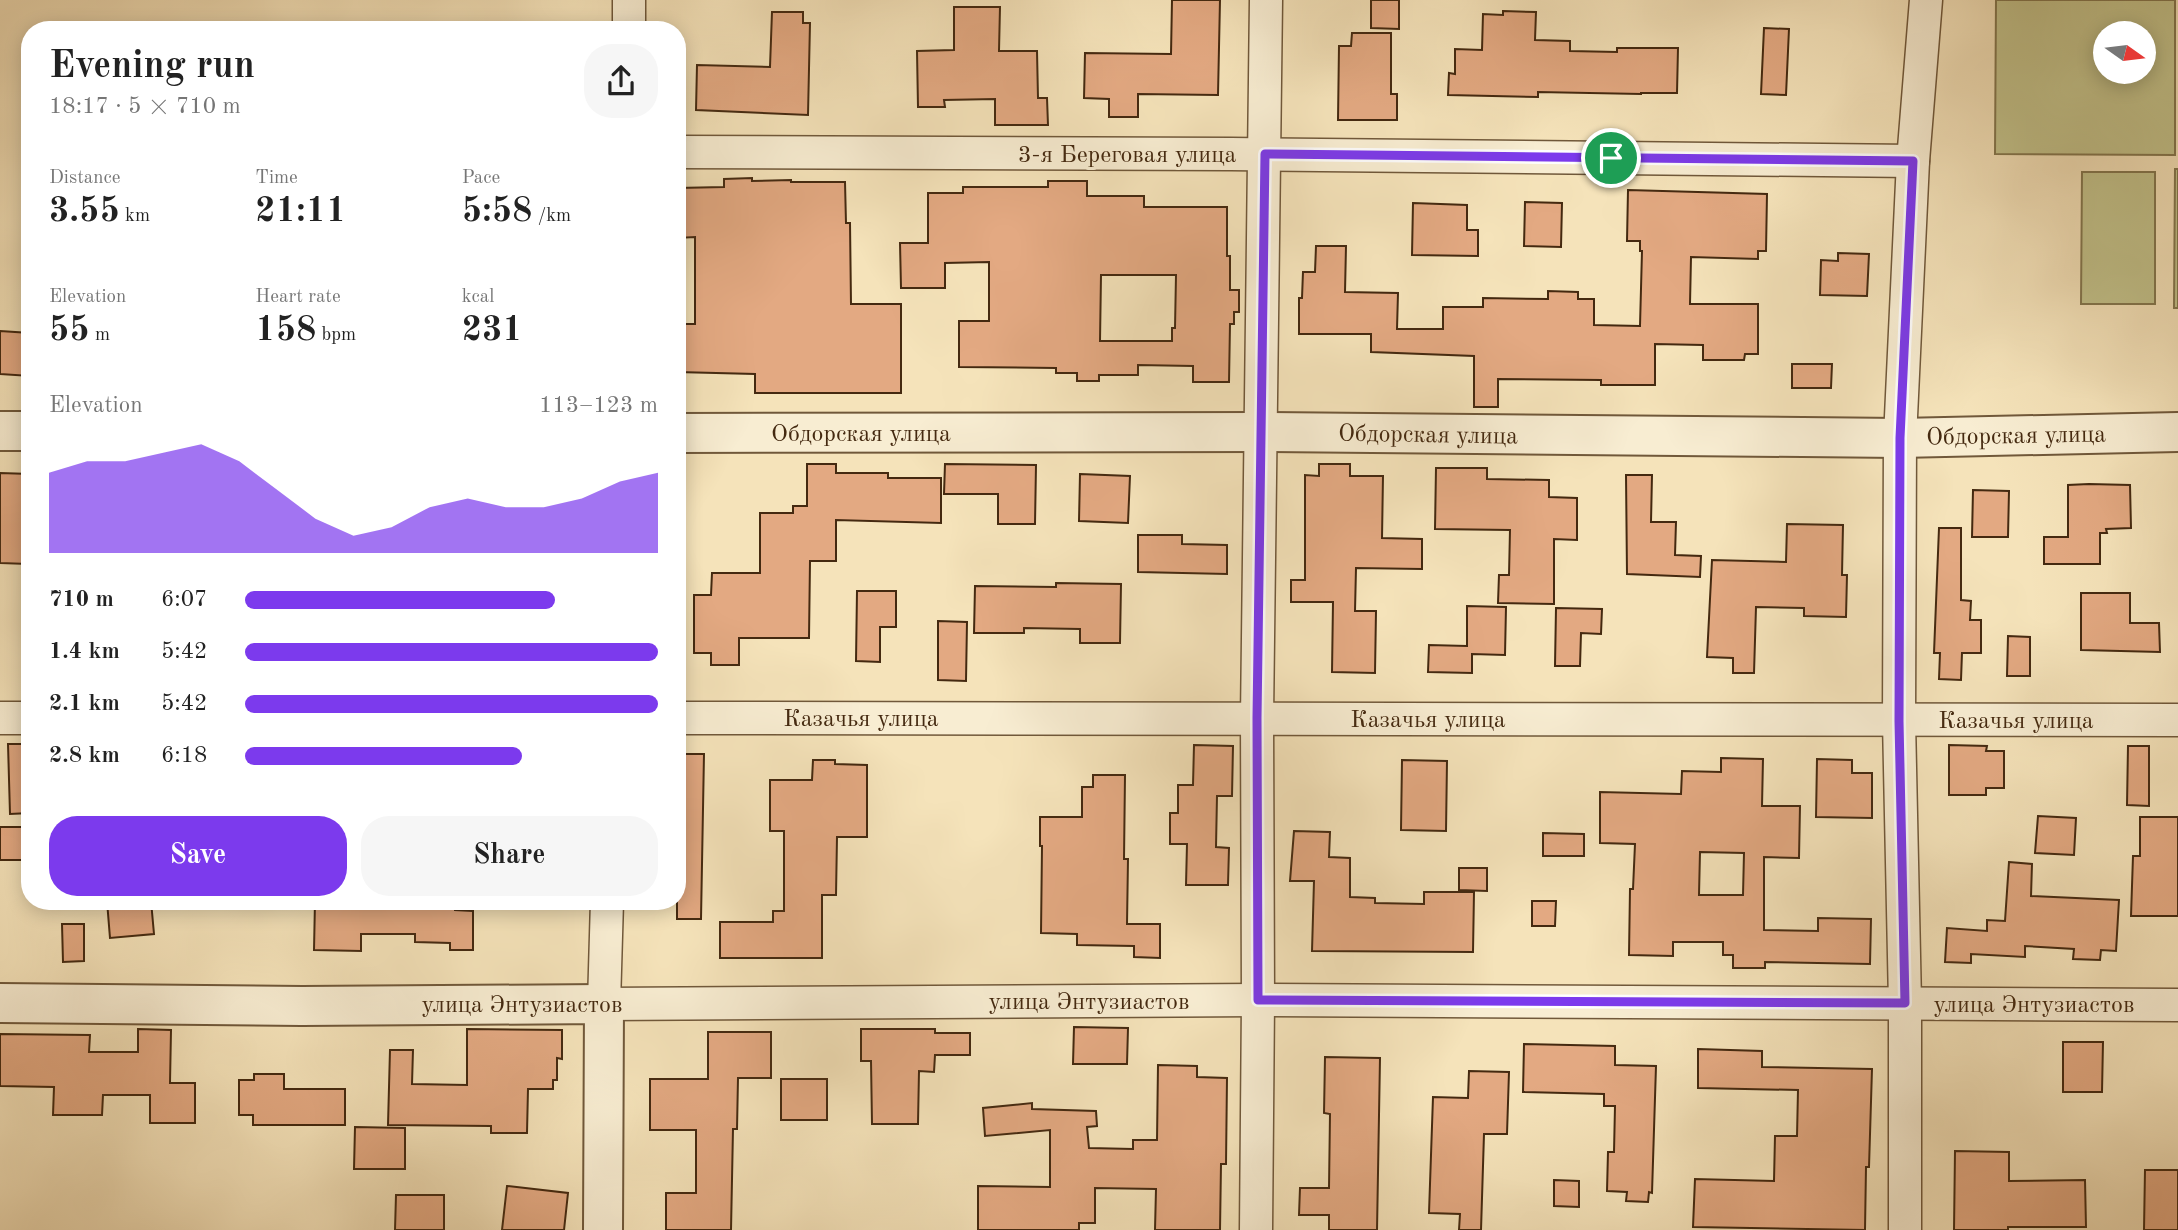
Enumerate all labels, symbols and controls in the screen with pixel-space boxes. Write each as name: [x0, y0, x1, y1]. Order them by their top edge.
north arrow: [2093, 21, 2156, 84]
map controls: [2093, 21, 2156, 84]
button: share: [584, 44, 658, 118]
text: Evening run: [49, 48, 255, 86]
text: 18:17 · 5 × 710 m: [49, 95, 241, 118]
pin: [1581, 128, 1641, 188]
icon: arrive: [1592, 139, 1630, 177]
street label: 3-я Береговая улица: [1018, 144, 1236, 168]
text: Distance: [49, 169, 121, 188]
text: Time: [255, 169, 298, 188]
text: Pace: [462, 169, 500, 188]
text: 3.55: [49, 194, 120, 229]
text: 21:11: [255, 194, 346, 229]
text: 5:58: [462, 194, 532, 229]
text: km: [120, 207, 150, 226]
text: /km: [532, 207, 571, 226]
text: Elevation: [49, 288, 126, 307]
text: Heart rate: [255, 288, 341, 307]
text: kcal: [462, 288, 494, 307]
text: 55: [49, 313, 90, 348]
text: 158: [255, 313, 316, 348]
text: 231: [462, 313, 523, 348]
text: m: [90, 326, 110, 345]
text: bpm: [316, 326, 356, 345]
text: Elevation: [49, 394, 143, 417]
text: 113–123 m: [539, 394, 658, 417]
street label: Обдорская улица: [1338, 422, 1518, 450]
street label: Обдорская улица: [771, 423, 951, 447]
street label: Обдорская улица: [1926, 423, 2106, 451]
text: 710 m: [49, 588, 114, 611]
text: 6:07: [161, 588, 207, 611]
text: 1.4 km: [49, 640, 120, 663]
text: 5:42: [161, 640, 207, 663]
text: 2.1 km: [49, 692, 120, 715]
text: 5:42: [161, 692, 207, 715]
street label: Казачья улица: [783, 708, 939, 732]
street label: Казачья улица: [1350, 709, 1506, 733]
street label: Казачья улица: [1938, 710, 2094, 734]
text: 2.8 km: [49, 744, 120, 767]
text: 6:18: [161, 744, 207, 767]
button: Save: [49, 816, 347, 896]
button: Share: [361, 816, 658, 896]
street label: улица Энтузиастов: [988, 991, 1190, 1015]
street label: улица Энтузиастов: [421, 994, 623, 1018]
street label: улица Энтузиастов: [1933, 994, 2135, 1018]

